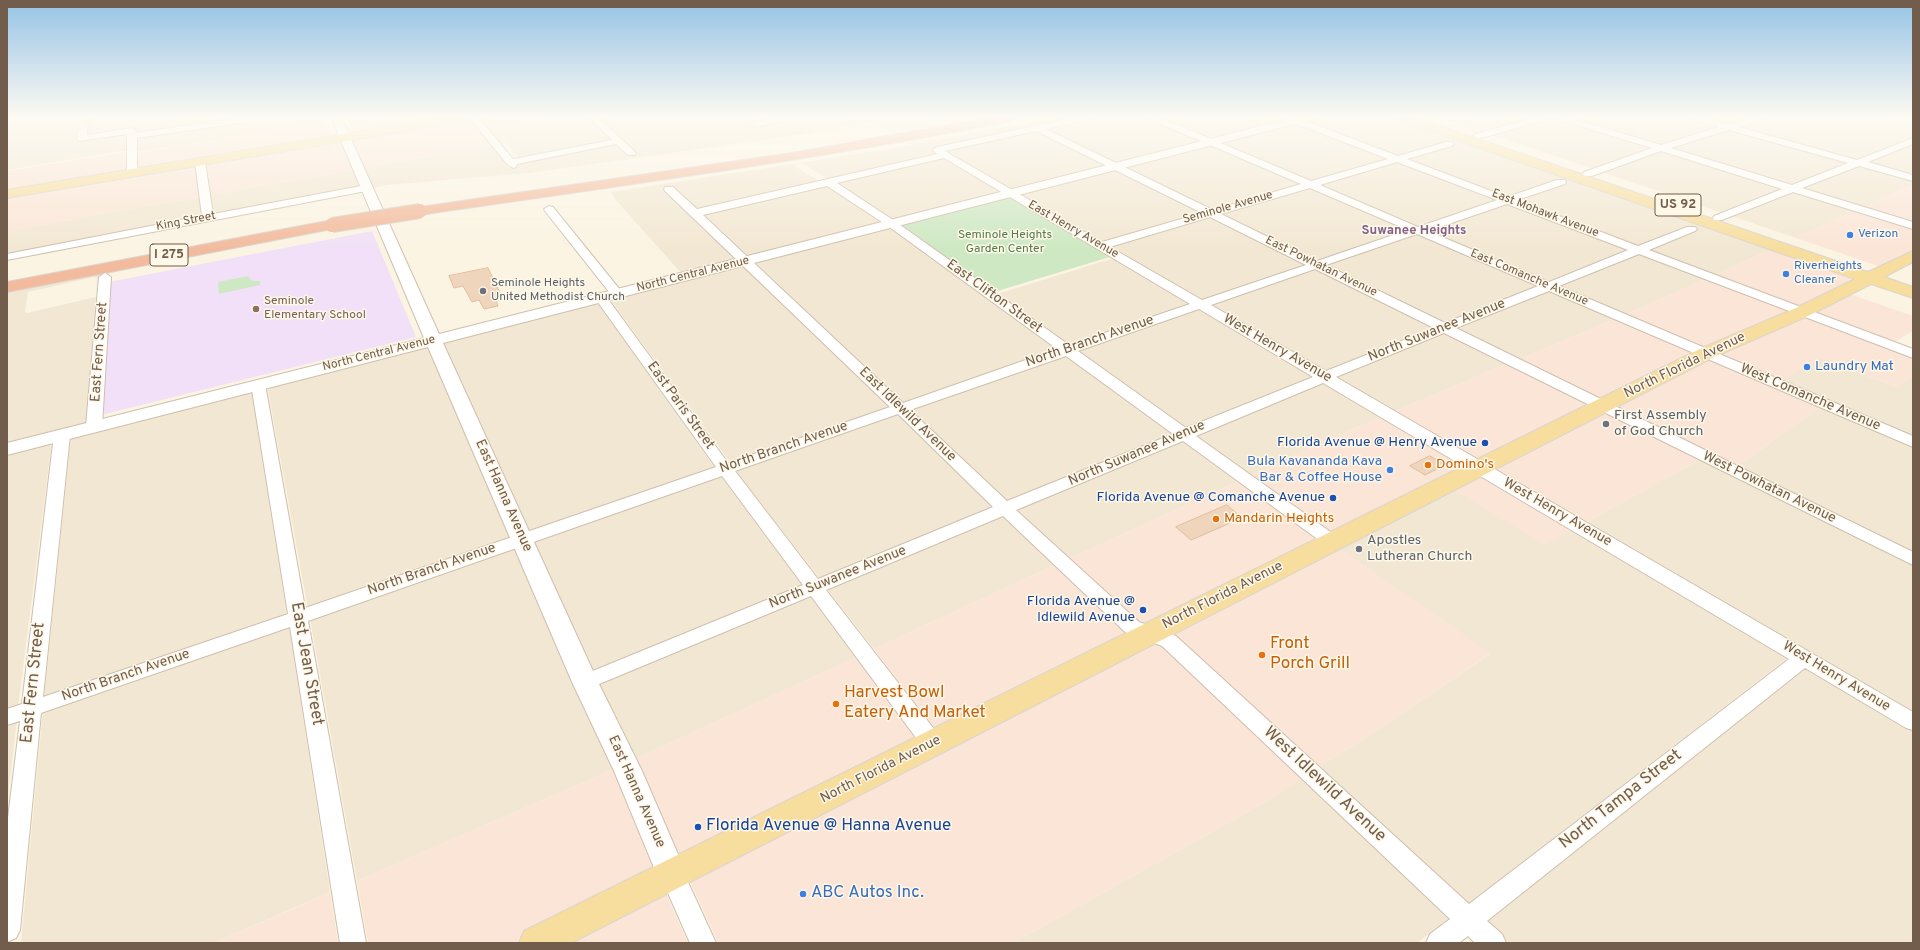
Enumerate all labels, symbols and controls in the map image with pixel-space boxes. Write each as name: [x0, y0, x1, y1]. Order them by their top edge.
street label: East Mohawk Avenue: [1489, 187, 1601, 241]
street label: Seminole Avenue: [1181, 188, 1275, 228]
road number: US 92: [1655, 194, 1701, 216]
street label: East Henry Avenue: [1025, 198, 1121, 262]
street label: King Street: [155, 209, 217, 235]
district label: Suwanee Heights: [1362, 223, 1466, 239]
place label: Verizon: [1858, 228, 1898, 242]
park label: Seminole Heights Garden Center: [958, 229, 1052, 257]
marker: Verizon: [1845, 230, 1855, 240]
street label: East Powhatan Avenue: [1263, 234, 1379, 300]
road number: I 275: [150, 244, 188, 266]
street label: East Comanche Avenue: [1468, 247, 1590, 309]
street label: North Central Avenue: [635, 254, 751, 296]
street label: East Clifton Street: [943, 257, 1045, 337]
place label: Riverheights Cleaner: [1794, 260, 1862, 288]
marker: Riverheights Cleaner: [1781, 269, 1791, 279]
place label: Seminole Heights United Methodist Church: [491, 277, 625, 305]
marker: Seminole Heights United Methodist Church: [478, 286, 488, 296]
place label: Seminole Elementary School: [264, 295, 366, 323]
street label: North Suwanee Avenue: [1366, 296, 1508, 366]
street label: East Fern Street: [88, 301, 112, 403]
marker: Seminole Elementary School: [251, 304, 261, 314]
street label: West Henry Avenue: [1220, 311, 1334, 387]
street label: North Branch Avenue: [1024, 312, 1156, 372]
street label: North Florida Avenue: [1622, 329, 1748, 403]
street label: North Central Avenue: [321, 333, 437, 375]
street label: East Paris Street: [643, 359, 717, 453]
place label: Laundry Mat: [1815, 359, 1894, 375]
street label: West Comanche Avenue: [1737, 361, 1883, 435]
marker: Laundry Mat: [1802, 362, 1812, 372]
street label: East Idlewild Avenue: [855, 364, 959, 466]
place label: First Assembly of God Church: [1614, 408, 1707, 440]
street label: North Branch Avenue: [718, 418, 850, 478]
street label: North Suwanee Avenue: [1066, 418, 1208, 490]
marker: First Assembly of God Church: [1601, 419, 1611, 429]
place label: Florida Avenue @ Henry Avenue: [1277, 435, 1477, 451]
street label: East Hanna Avenue: [471, 437, 535, 555]
marker: Florida Avenue @ Henry Avenue: [1480, 438, 1490, 448]
street label: West Powhatan Avenue: [1700, 448, 1838, 528]
place label: Bula Kavananda Kava Bar & Coffee House: [1247, 454, 1382, 486]
place label: Domino's: [1436, 457, 1494, 473]
marker: Domino's: [1423, 460, 1433, 470]
marker: Bula Kavananda Kava Bar & Coffee House: [1385, 465, 1395, 475]
street label: West Henry Avenue: [1500, 475, 1614, 551]
place label: Florida Avenue @ Comanche Avenue: [1096, 490, 1325, 506]
marker: Florida Avenue @ Comanche Avenue: [1328, 493, 1338, 503]
place label: Mandarin Heights: [1224, 511, 1334, 527]
marker: Mandarin Heights: [1211, 514, 1221, 524]
place label: Apostles Lutheran Church: [1367, 533, 1472, 566]
street label: North Branch Avenue: [366, 540, 498, 600]
street label: North Suwanee Avenue: [767, 543, 909, 613]
marker: Apostles Lutheran Church: [1354, 544, 1364, 554]
street label: North Florida Avenue: [1160, 558, 1286, 634]
place label: Florida Avenue @ Idlewild Avenue: [1027, 594, 1135, 626]
street label: East Jean Street: [285, 601, 327, 727]
marker: Florida Avenue @ Idlewild Avenue: [1138, 605, 1148, 615]
street label: East Fern Street: [17, 621, 51, 745]
place label: Front Porch Grill: [1270, 635, 1350, 675]
street label: West Henry Avenue: [1779, 638, 1893, 716]
street label: North Branch Avenue: [60, 646, 192, 706]
marker: Front Porch Grill: [1257, 650, 1267, 660]
place label: Harvest Bowl Eatery And Market: [844, 684, 986, 724]
marker: Harvest Bowl Eatery And Market: [831, 699, 841, 709]
street label: West Idlewild Avenue: [1258, 723, 1390, 847]
street label: North Florida Avenue: [818, 732, 944, 808]
street label: East Hanna Avenue: [604, 733, 668, 851]
street label: North Tampa Street: [1556, 746, 1686, 854]
place label: Florida Avenue @ Hanna Avenue: [706, 817, 951, 837]
marker: Florida Avenue @ Hanna Avenue: [693, 822, 703, 832]
place label: ABC Autos Inc.: [811, 884, 924, 904]
marker: ABC Autos Inc.: [798, 889, 808, 899]

